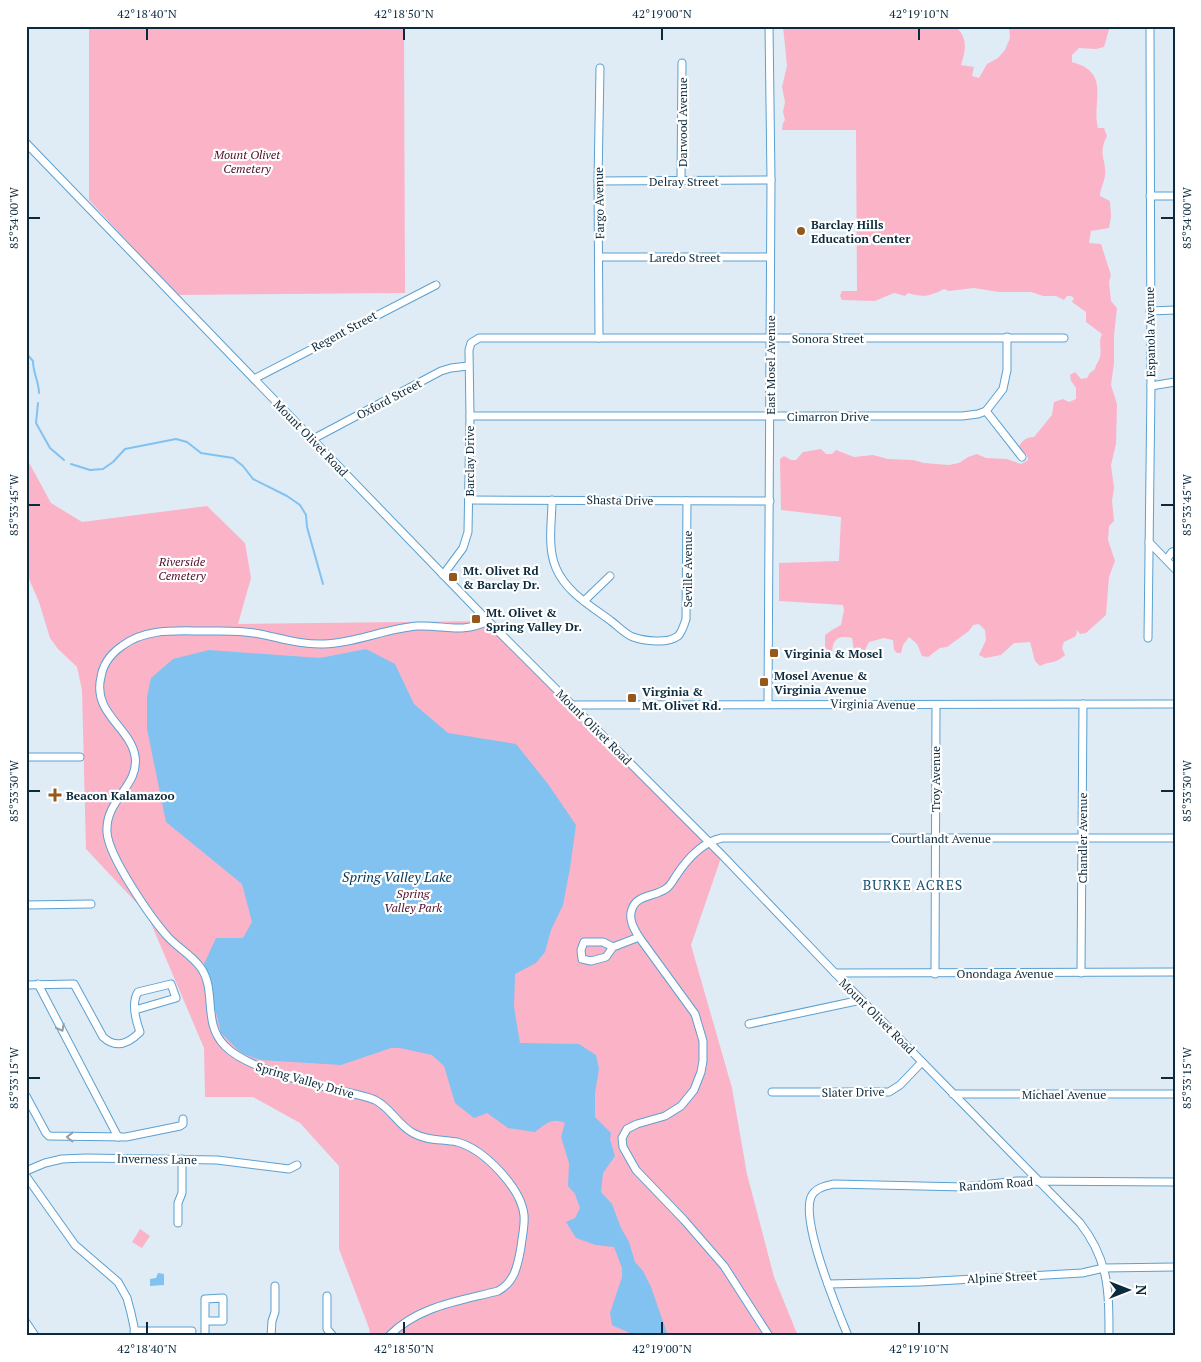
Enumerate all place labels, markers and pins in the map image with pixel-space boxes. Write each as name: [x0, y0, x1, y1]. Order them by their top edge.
place label: Barclay Hills Education Center: [811, 217, 911, 246]
marker: Barclay Hills Education Center: [795, 225, 807, 237]
place label: Mt. Olivet Rd & Barclay Dr.: [463, 563, 540, 592]
marker: Mt. Olivet Rd & Barclay Dr.: [447, 571, 459, 583]
place label: Mt. Olivet & Spring Valley Dr.: [486, 605, 582, 634]
marker: Mt. Olivet & Spring Valley Dr.: [470, 613, 482, 625]
place label: Virginia & Mosel: [784, 646, 883, 661]
marker: Virginia & Mosel: [768, 647, 780, 659]
place label: Mosel Avenue & Virginia Avenue: [774, 668, 868, 697]
marker: Mosel Avenue & Virginia Avenue: [758, 676, 770, 688]
place label: Virginia & Mt. Olivet Rd.: [642, 684, 721, 713]
marker: Virginia & Mt. Olivet Rd.: [626, 692, 638, 704]
marker: Beacon Kalamazoo: [48, 788, 62, 802]
place label: Beacon Kalamazoo: [66, 788, 175, 803]

